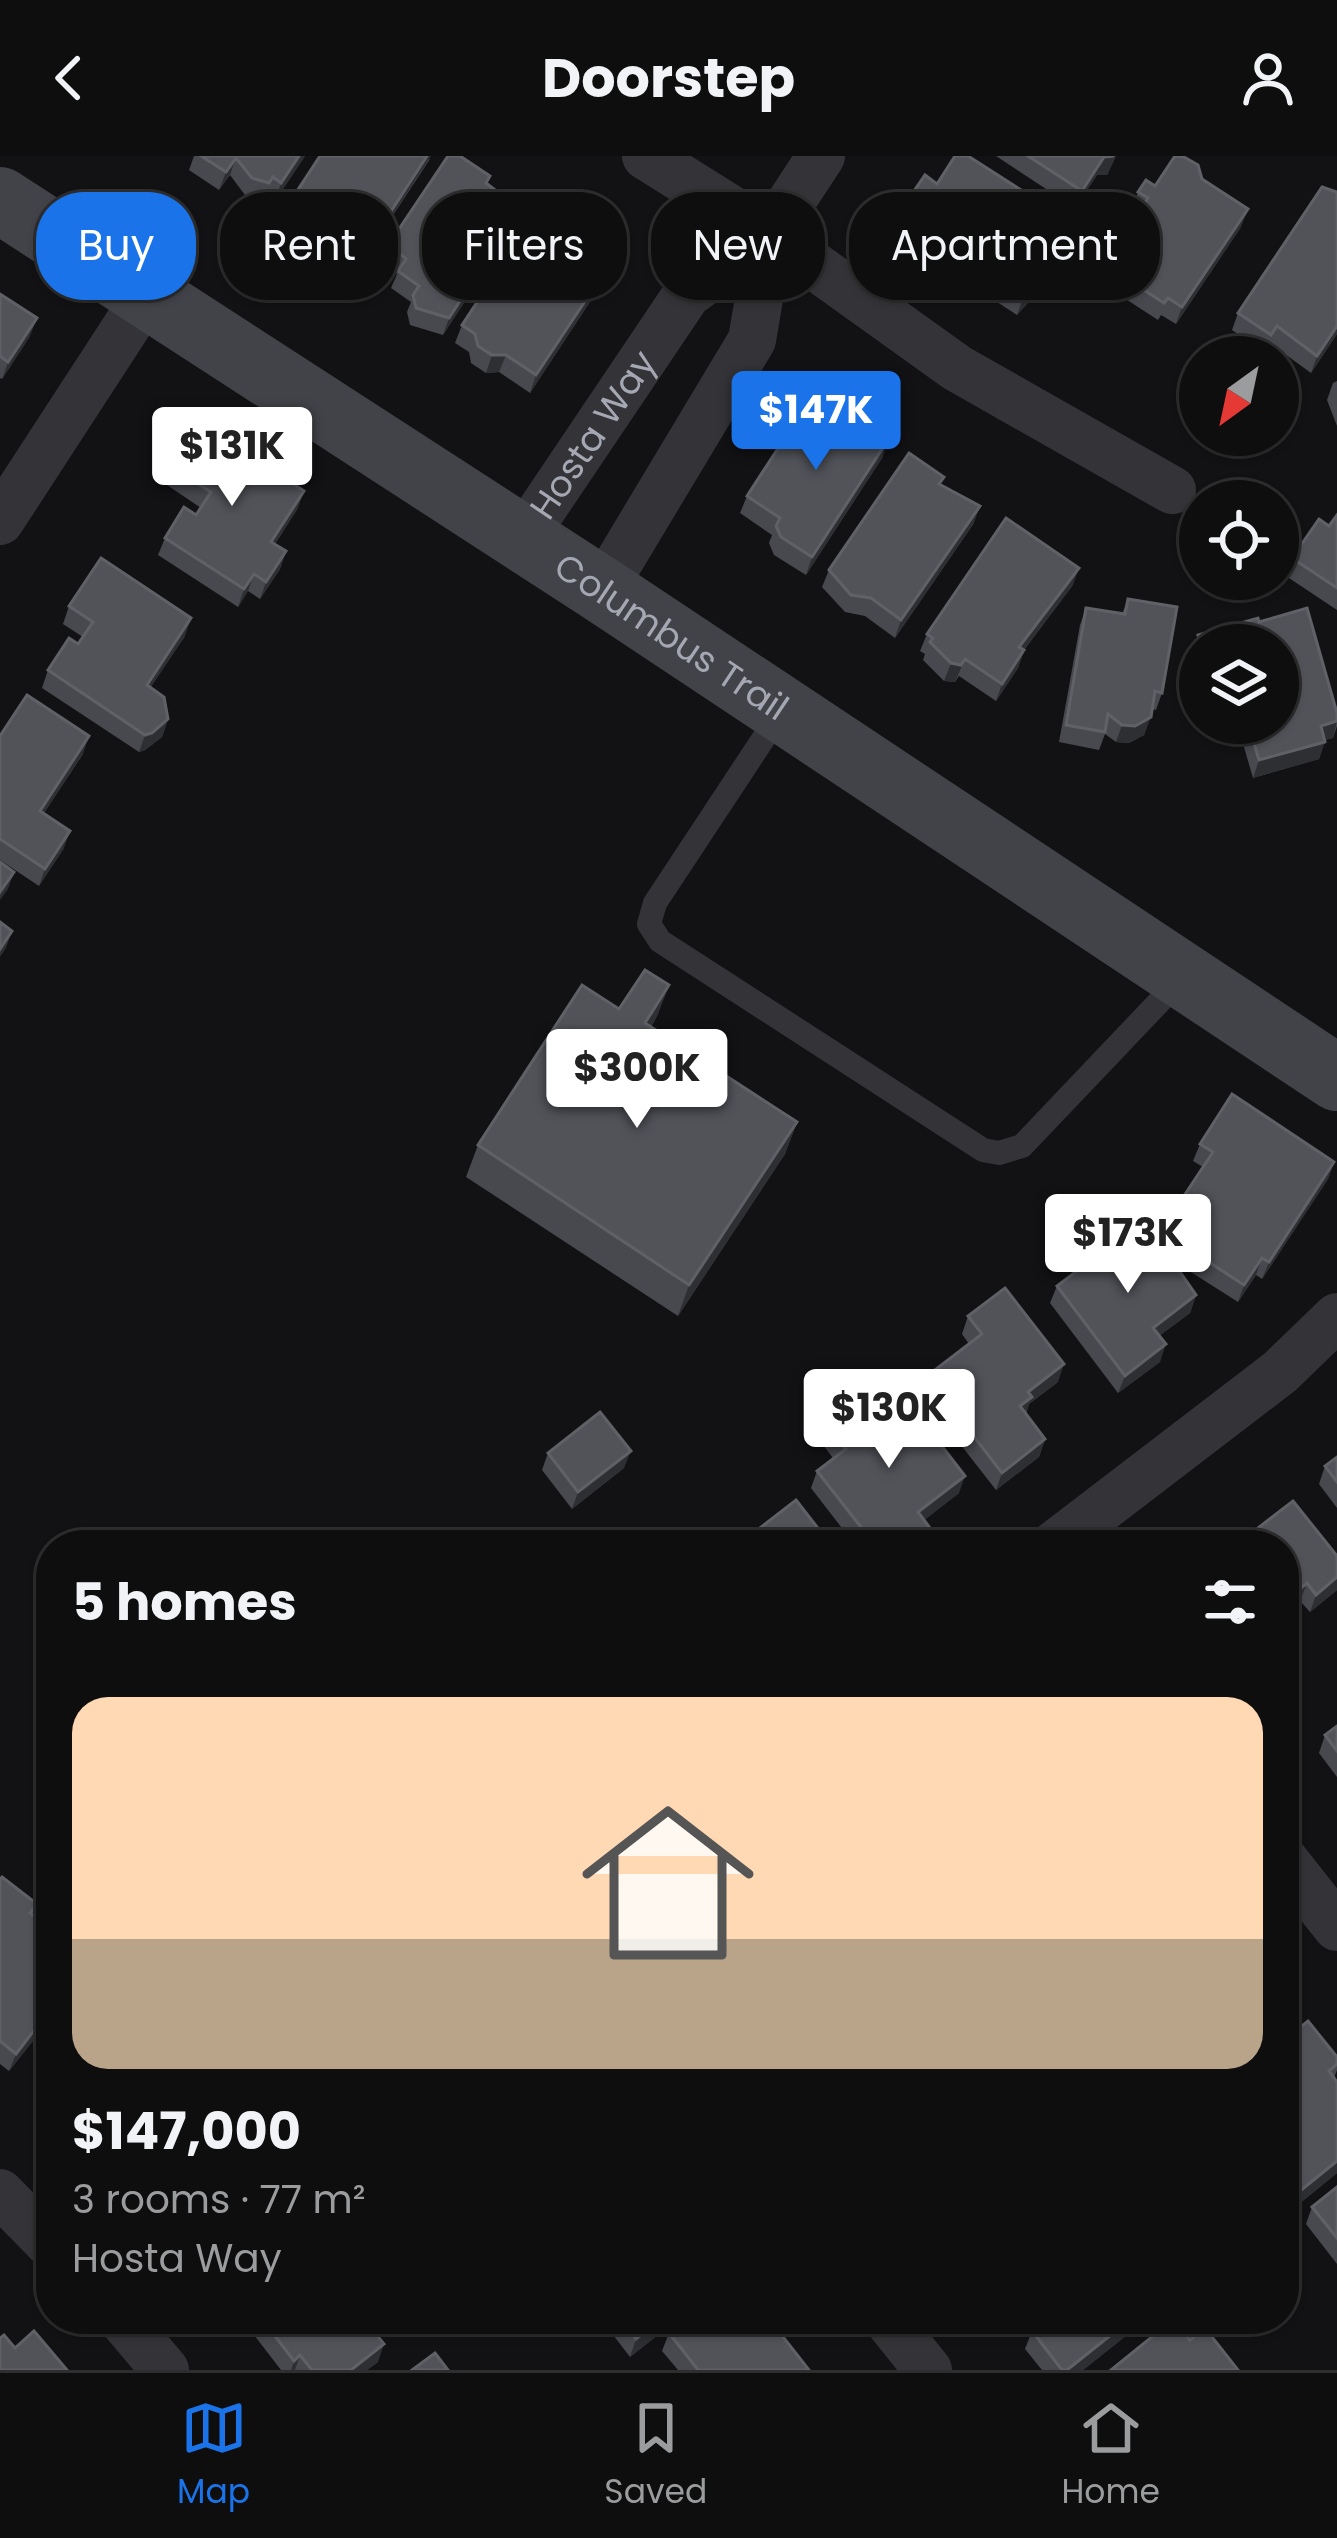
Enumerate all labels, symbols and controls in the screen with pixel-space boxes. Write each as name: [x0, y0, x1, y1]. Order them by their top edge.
text: Doorstep: [542, 40, 795, 116]
icon: back: [36, 45, 102, 111]
icon: person: [1235, 45, 1301, 111]
chip: Buy: [36, 192, 196, 300]
chip: Rent: [220, 192, 398, 300]
chip: Filters: [422, 192, 627, 300]
chip: New: [651, 192, 825, 300]
chip: Apartment: [849, 192, 1160, 300]
north arrow: [1179, 336, 1299, 456]
map controls: [1179, 336, 1299, 744]
street label: Hosta Way: [517, 340, 668, 529]
pin: $147K: [732, 371, 900, 473]
text: $147K: [759, 382, 873, 437]
pin: $131K: [148, 407, 316, 509]
text: $131K: [179, 418, 285, 473]
button: locate: [1179, 480, 1299, 600]
street label: Columbus Trail: [545, 541, 799, 732]
button: layers: [1179, 624, 1299, 744]
pin: $300K: [553, 1029, 721, 1131]
text: $300K: [573, 1040, 701, 1095]
pin: $173K: [1044, 1194, 1212, 1296]
text: $173K: [1072, 1205, 1184, 1260]
pin: $130K: [805, 1369, 973, 1471]
text: $130K: [831, 1380, 947, 1435]
text: 5 homes: [72, 1566, 297, 1638]
icon: filters: [1197, 1569, 1263, 1635]
icon: home: [560, 1775, 776, 1991]
text: $147,000: [72, 2095, 301, 2167]
text: 3 rooms · 77 m²: [72, 2172, 366, 2227]
text: Hosta Way: [72, 2231, 282, 2286]
tab: Map: [177, 2395, 250, 2517]
tab: Saved: [604, 2395, 707, 2517]
tab: Home: [1061, 2395, 1160, 2517]

